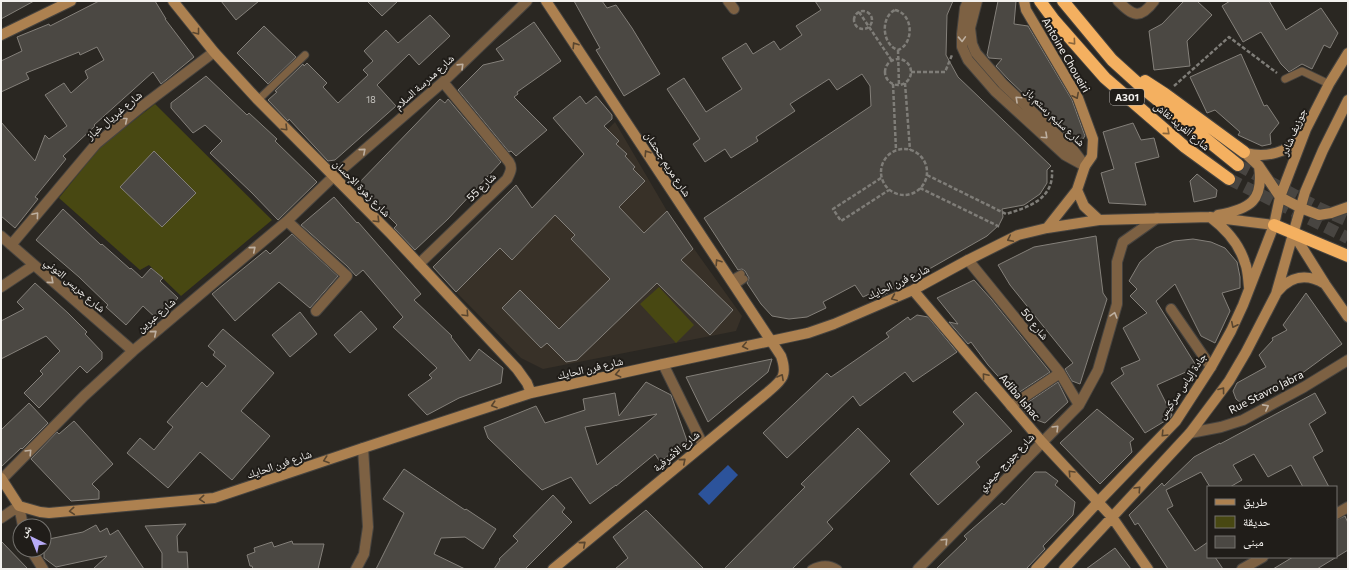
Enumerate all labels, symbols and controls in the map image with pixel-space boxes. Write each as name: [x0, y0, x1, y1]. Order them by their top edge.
street label: Antoine Choueiri: [1040, 15, 1093, 95]
one-way arrow: [193, 27, 200, 34]
one-way arrow: [958, 36, 966, 42]
one-way arrow: [1069, 37, 1076, 45]
one-way arrow: [572, 42, 580, 49]
street label: شارع مدرسة السلام: [391, 51, 457, 113]
one-way arrow: [456, 63, 464, 70]
street label: شارع سليم رستم باز: [1021, 84, 1088, 150]
street label: شارع غبريال خباز: [82, 88, 145, 143]
road number: A301: [1110, 89, 1144, 105]
one-way arrow: [1072, 92, 1079, 99]
house number: 18: [366, 94, 376, 105]
one-way arrow: [1015, 96, 1023, 104]
street label: شارع ألفريد نقاش: [1151, 98, 1213, 154]
street label: جوزيف شادر: [1276, 106, 1308, 158]
one-way arrow: [120, 118, 127, 125]
one-way arrow: [280, 123, 288, 131]
one-way arrow: [1162, 127, 1170, 134]
street label: شارع مريم جحشان: [641, 129, 694, 200]
one-way arrow: [1040, 131, 1047, 138]
one-way arrow: [358, 149, 366, 156]
one-way arrow: [644, 150, 651, 157]
street label: شارع زهرة الإحسان: [330, 156, 394, 220]
street label: شارع 55: [463, 170, 499, 204]
one-way arrow: [32, 212, 39, 220]
one-way arrow: [372, 215, 380, 223]
one-way arrow: [1007, 234, 1014, 242]
one-way arrow: [249, 247, 256, 254]
street label: شارع جريس التوني: [40, 255, 108, 317]
one-way arrow: [715, 259, 723, 266]
street label: شارع فرن الحايك: [864, 261, 932, 303]
one-way arrow: [47, 276, 54, 283]
one-way arrow: [891, 293, 899, 301]
street label: شارع عبرين: [134, 295, 178, 335]
street label: شارع 50: [1018, 305, 1052, 343]
one-way arrow: [461, 309, 469, 317]
one-way arrow: [1109, 311, 1118, 318]
one-way arrow: [1231, 321, 1239, 328]
one-way arrow: [149, 331, 156, 338]
one-way arrow: [742, 342, 748, 350]
street label: جادة إلياس سركيس: [1155, 350, 1210, 422]
street label: شارع فرن الحايك: [556, 354, 624, 382]
street label: Rue Stavro Jabra: [1226, 367, 1306, 417]
one-way arrow: [614, 369, 621, 377]
street label: Adiba Ishac: [997, 371, 1044, 422]
one-way arrow: [983, 373, 990, 380]
one-way arrow: [777, 374, 784, 381]
one-way arrow: [1217, 387, 1224, 394]
one-way arrow: [491, 401, 498, 409]
one-way arrow: [1261, 405, 1269, 412]
one-way arrow: [1051, 425, 1059, 433]
street label: شارع الأشرفية: [650, 427, 702, 475]
one-way arrow: [1161, 429, 1169, 437]
street label: شارع جورج حيمري: [975, 430, 1038, 495]
street label: شارع فرن الحايك: [245, 446, 313, 482]
one-way arrow: [24, 449, 32, 457]
one-way arrow: [322, 456, 329, 464]
one-way arrow: [678, 459, 686, 466]
one-way arrow: [1069, 471, 1076, 478]
one-way arrow: [1133, 486, 1141, 494]
legend: [1207, 486, 1337, 558]
text: طريق: [1243, 494, 1268, 509]
one-way arrow: [199, 495, 205, 504]
one-way arrow: [69, 506, 75, 515]
text: حديقة: [1243, 514, 1271, 529]
north arrow: [12, 518, 52, 558]
text: ش: [16, 521, 35, 541]
text: مبنى: [1243, 534, 1264, 549]
one-way arrow: [941, 538, 948, 546]
one-way arrow: [578, 542, 586, 549]

